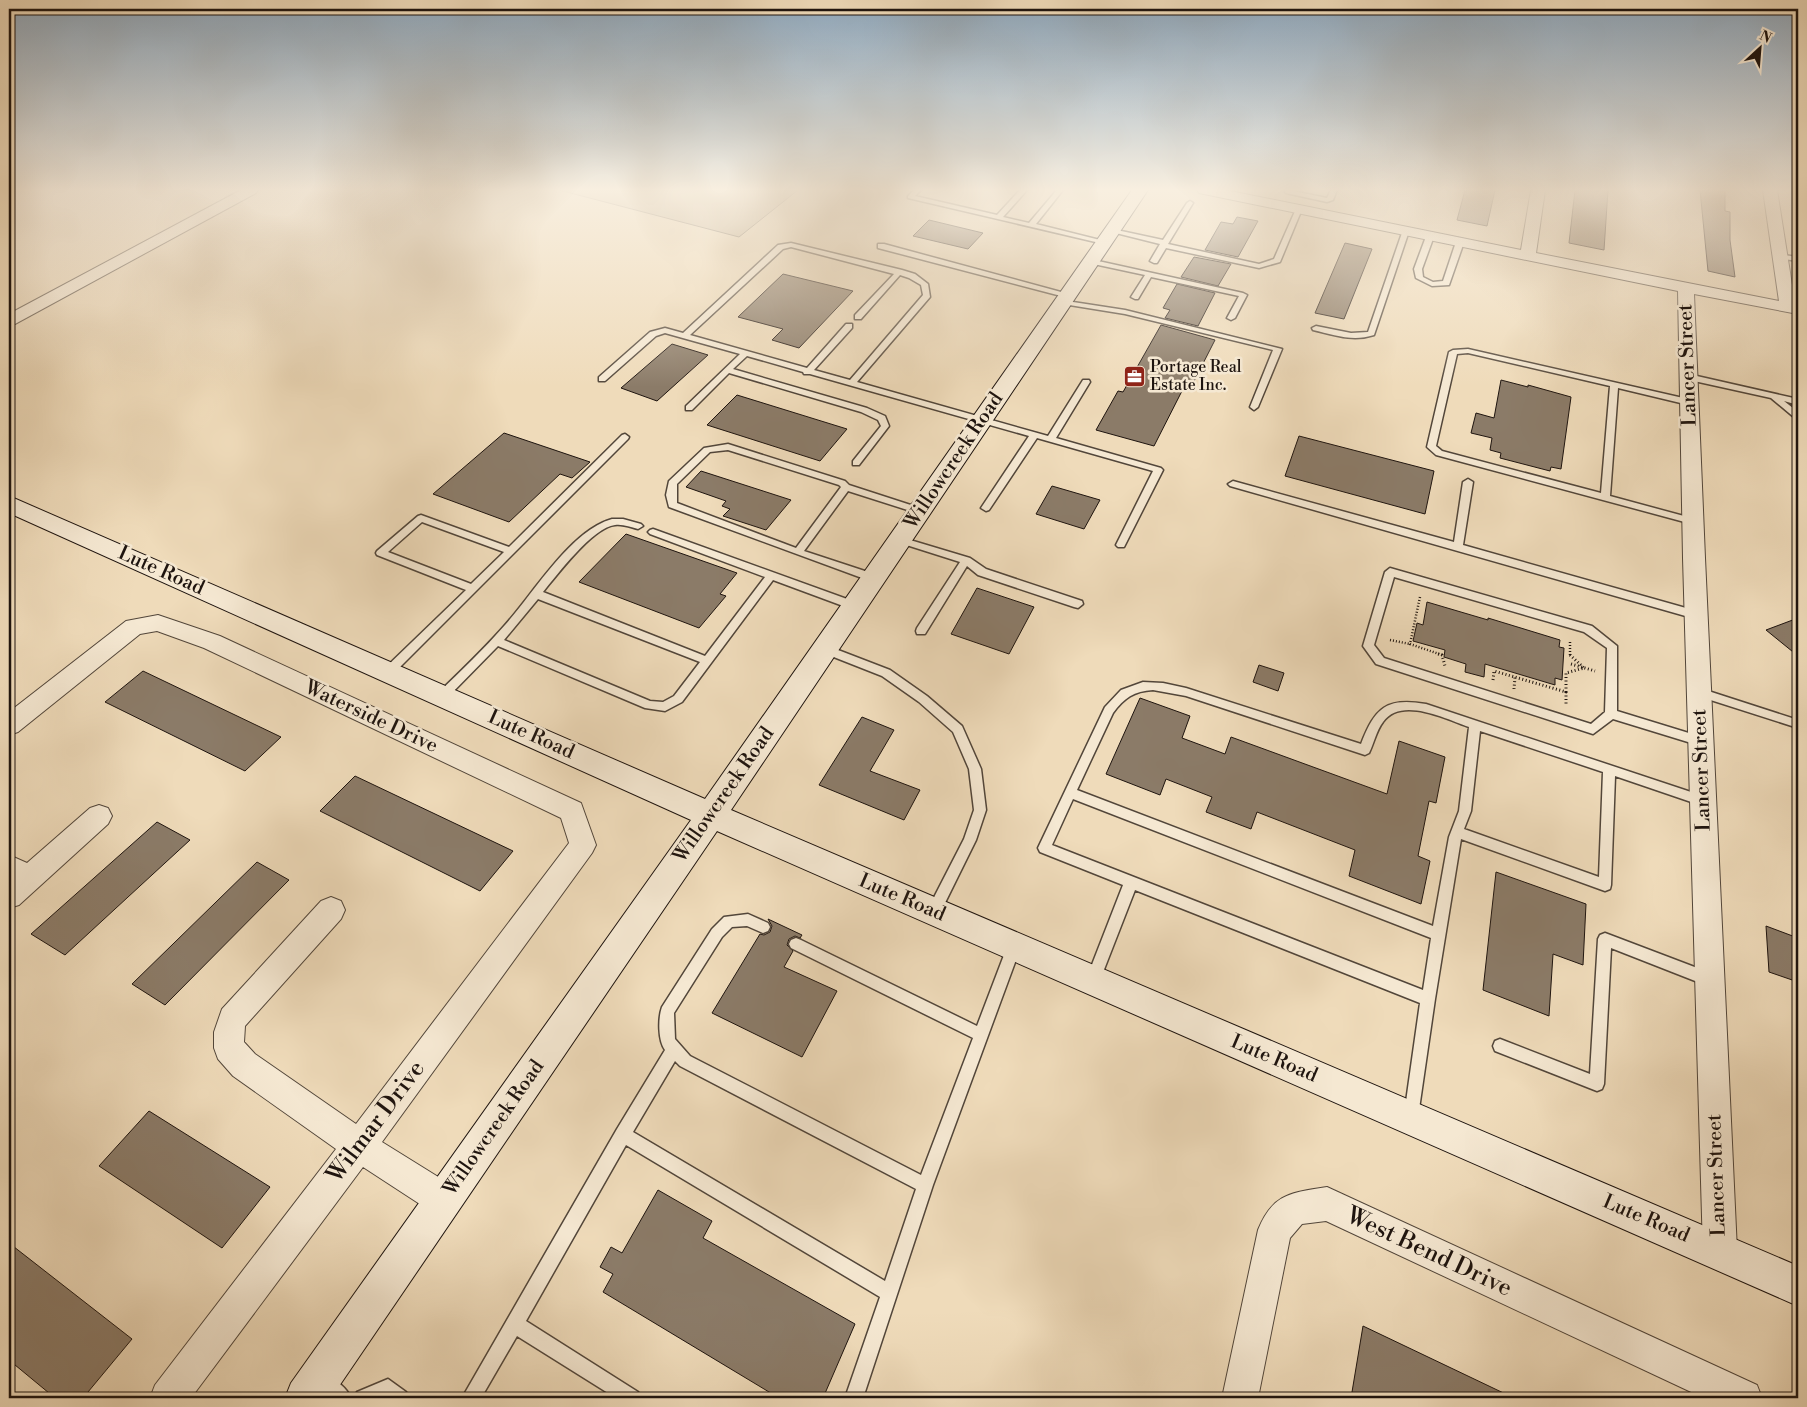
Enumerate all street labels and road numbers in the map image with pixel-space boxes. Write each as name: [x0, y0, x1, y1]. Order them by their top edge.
street label: Lancer Street: [1673, 303, 1703, 427]
street label: Willowcreek Road: [898, 387, 1009, 535]
street label: Lute Road: [114, 541, 209, 601]
street label: Waterside Drive: [299, 675, 442, 759]
street label: Lute Road: [484, 705, 579, 765]
street label: Lancer Street: [1687, 708, 1717, 832]
street label: Willowcreek Road: [667, 722, 780, 869]
street label: Lute Road: [855, 868, 950, 928]
street label: Lute Road: [1227, 1029, 1322, 1089]
street label: Wilmar Drive: [320, 1055, 432, 1190]
street label: Willowcreek Road: [437, 1055, 550, 1202]
street label: Lancer Street: [1702, 1113, 1732, 1237]
street label: Lute Road: [1599, 1189, 1694, 1249]
street label: West Bend Drive: [1340, 1200, 1517, 1304]

